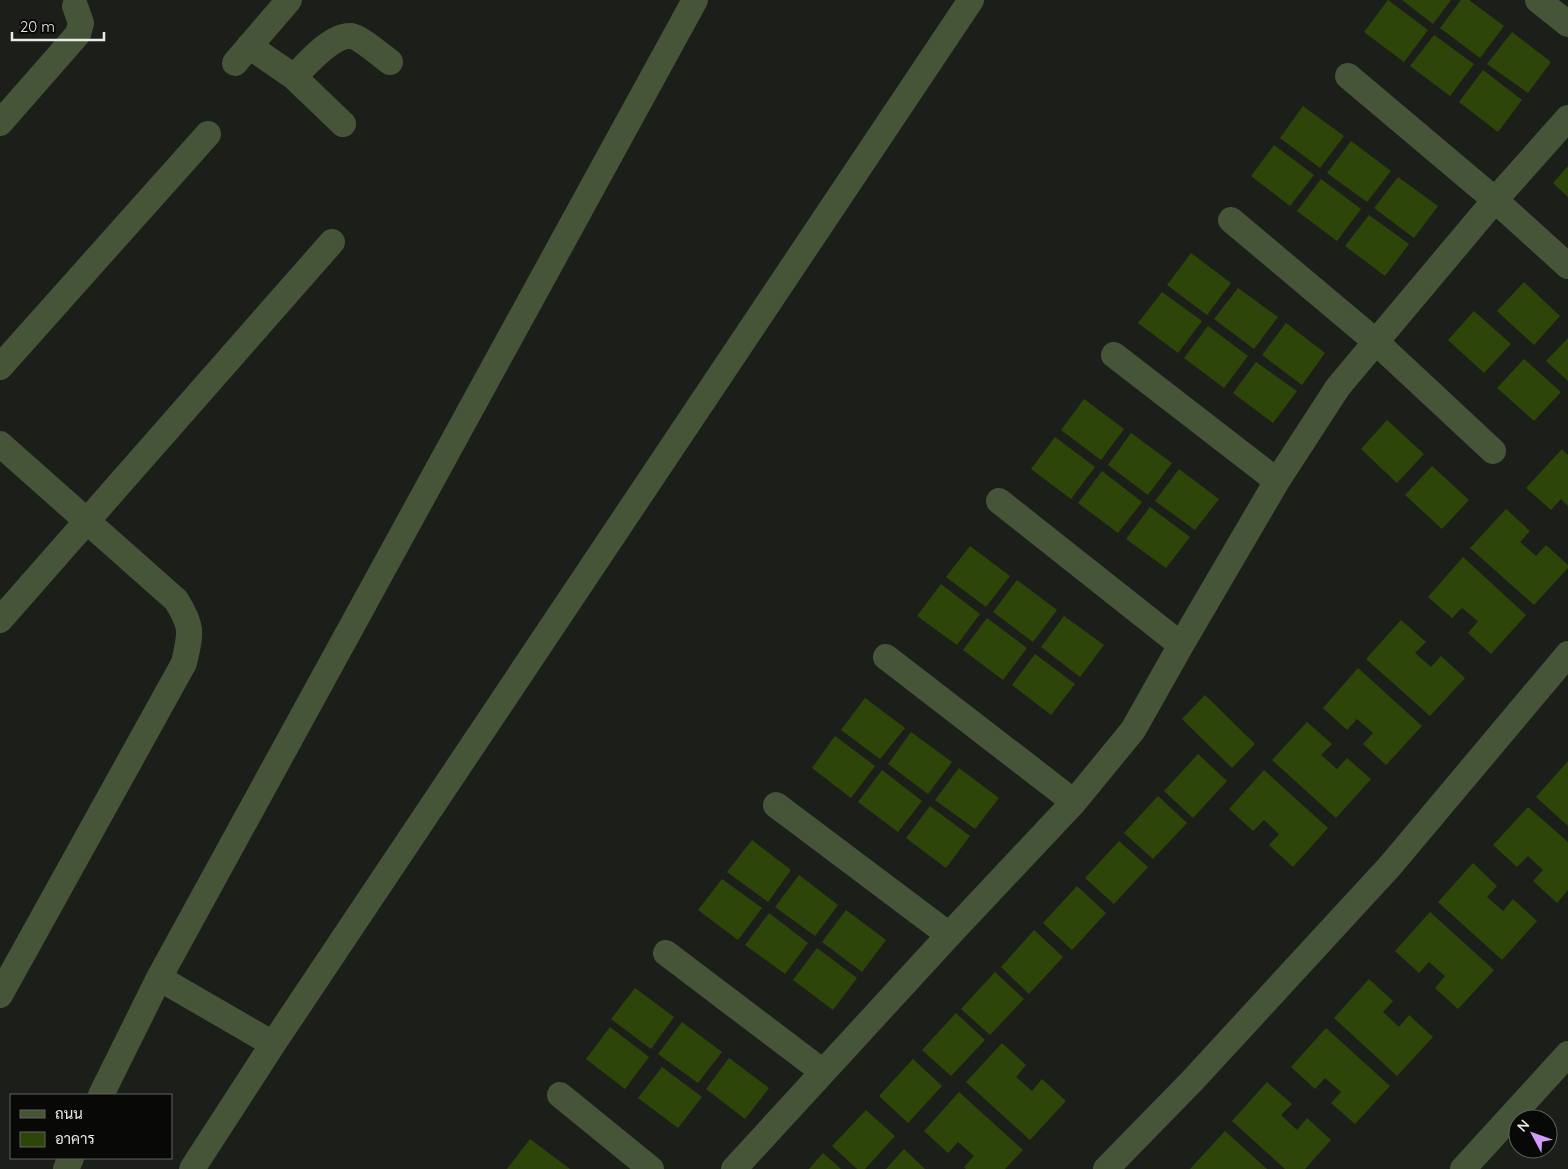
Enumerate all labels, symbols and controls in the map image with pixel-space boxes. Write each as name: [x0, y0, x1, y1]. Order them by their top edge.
scale bar: [12, 10, 105, 42]
text: 20 m: [20, 17, 55, 36]
legend: [10, 1094, 172, 1159]
text: ถนน: [55, 1104, 83, 1123]
north arrow: [1508, 1109, 1558, 1159]
text: N: [1513, 1116, 1533, 1135]
text: อาคาร: [55, 1129, 95, 1148]

